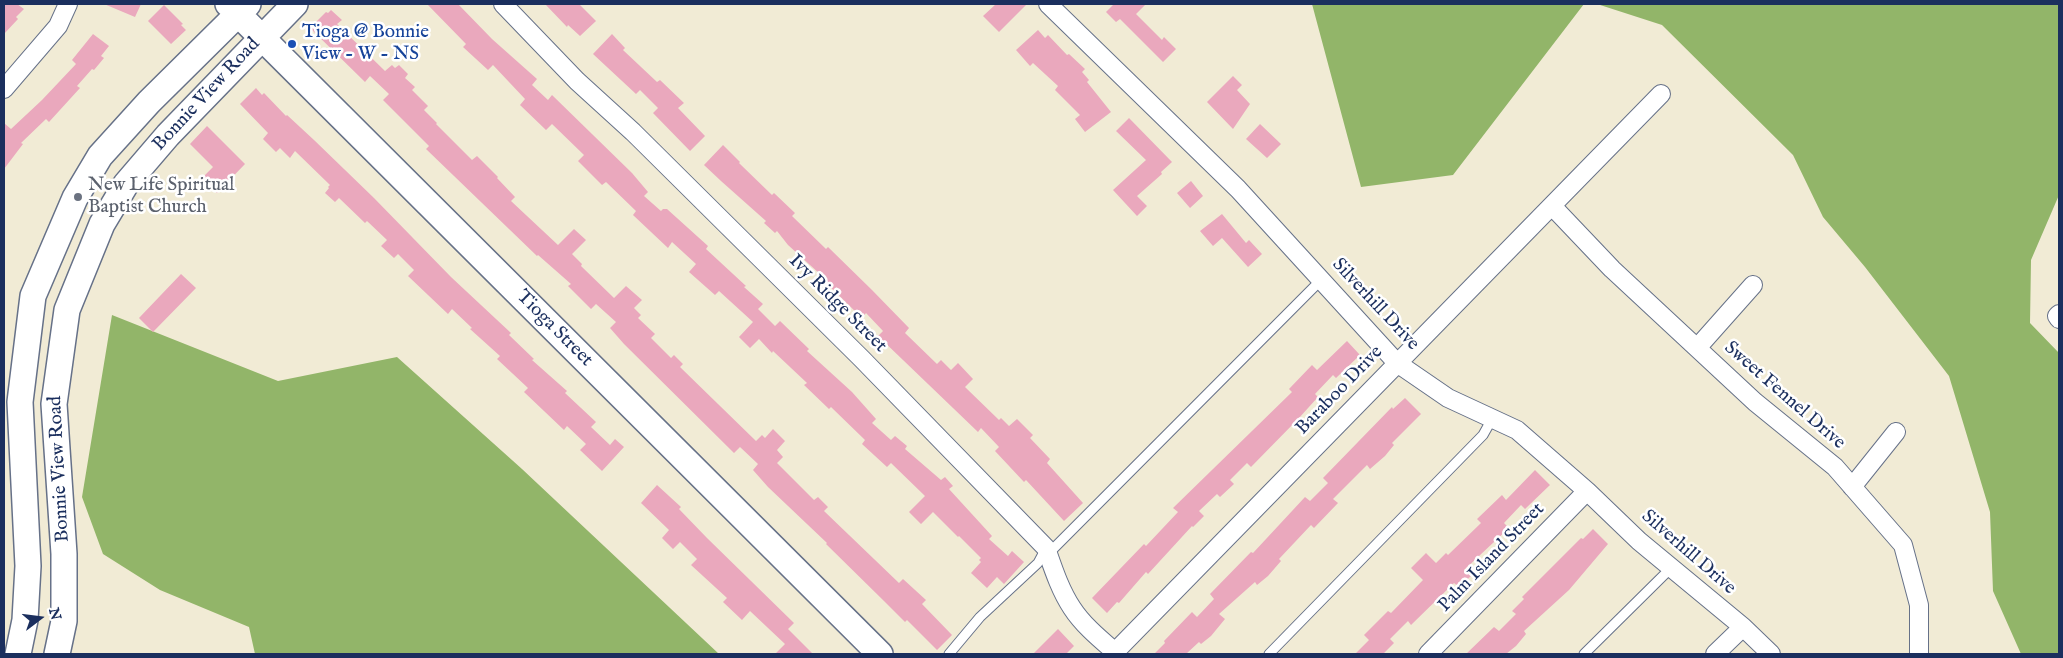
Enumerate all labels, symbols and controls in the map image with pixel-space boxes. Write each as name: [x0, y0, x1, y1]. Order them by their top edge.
place label: Tioga @ Bonnie View - W - NS: [302, 22, 429, 66]
street label: Bonnie View Road: [149, 34, 265, 156]
marker: Tioga @ Bonnie View - W - NS: [286, 38, 298, 50]
place label: New Life Spiritual Baptist Church: [88, 175, 234, 219]
marker: New Life Spiritual Baptist Church: [72, 191, 84, 203]
street label: Ivy Ridge Street: [783, 250, 891, 358]
street label: Silverhill Drive: [1327, 254, 1423, 356]
street label: Tioga Street: [511, 286, 597, 372]
street label: Sweet Fennel Drive: [1719, 337, 1849, 455]
street label: Baraboo Drive: [1292, 342, 1388, 440]
street label: Bonnie View Road: [45, 395, 75, 543]
street label: Palm Island Street: [1434, 499, 1550, 617]
street label: Silverhill Drive: [1636, 506, 1740, 600]
north arrow: [15, 593, 65, 643]
text: N: [44, 606, 65, 622]

